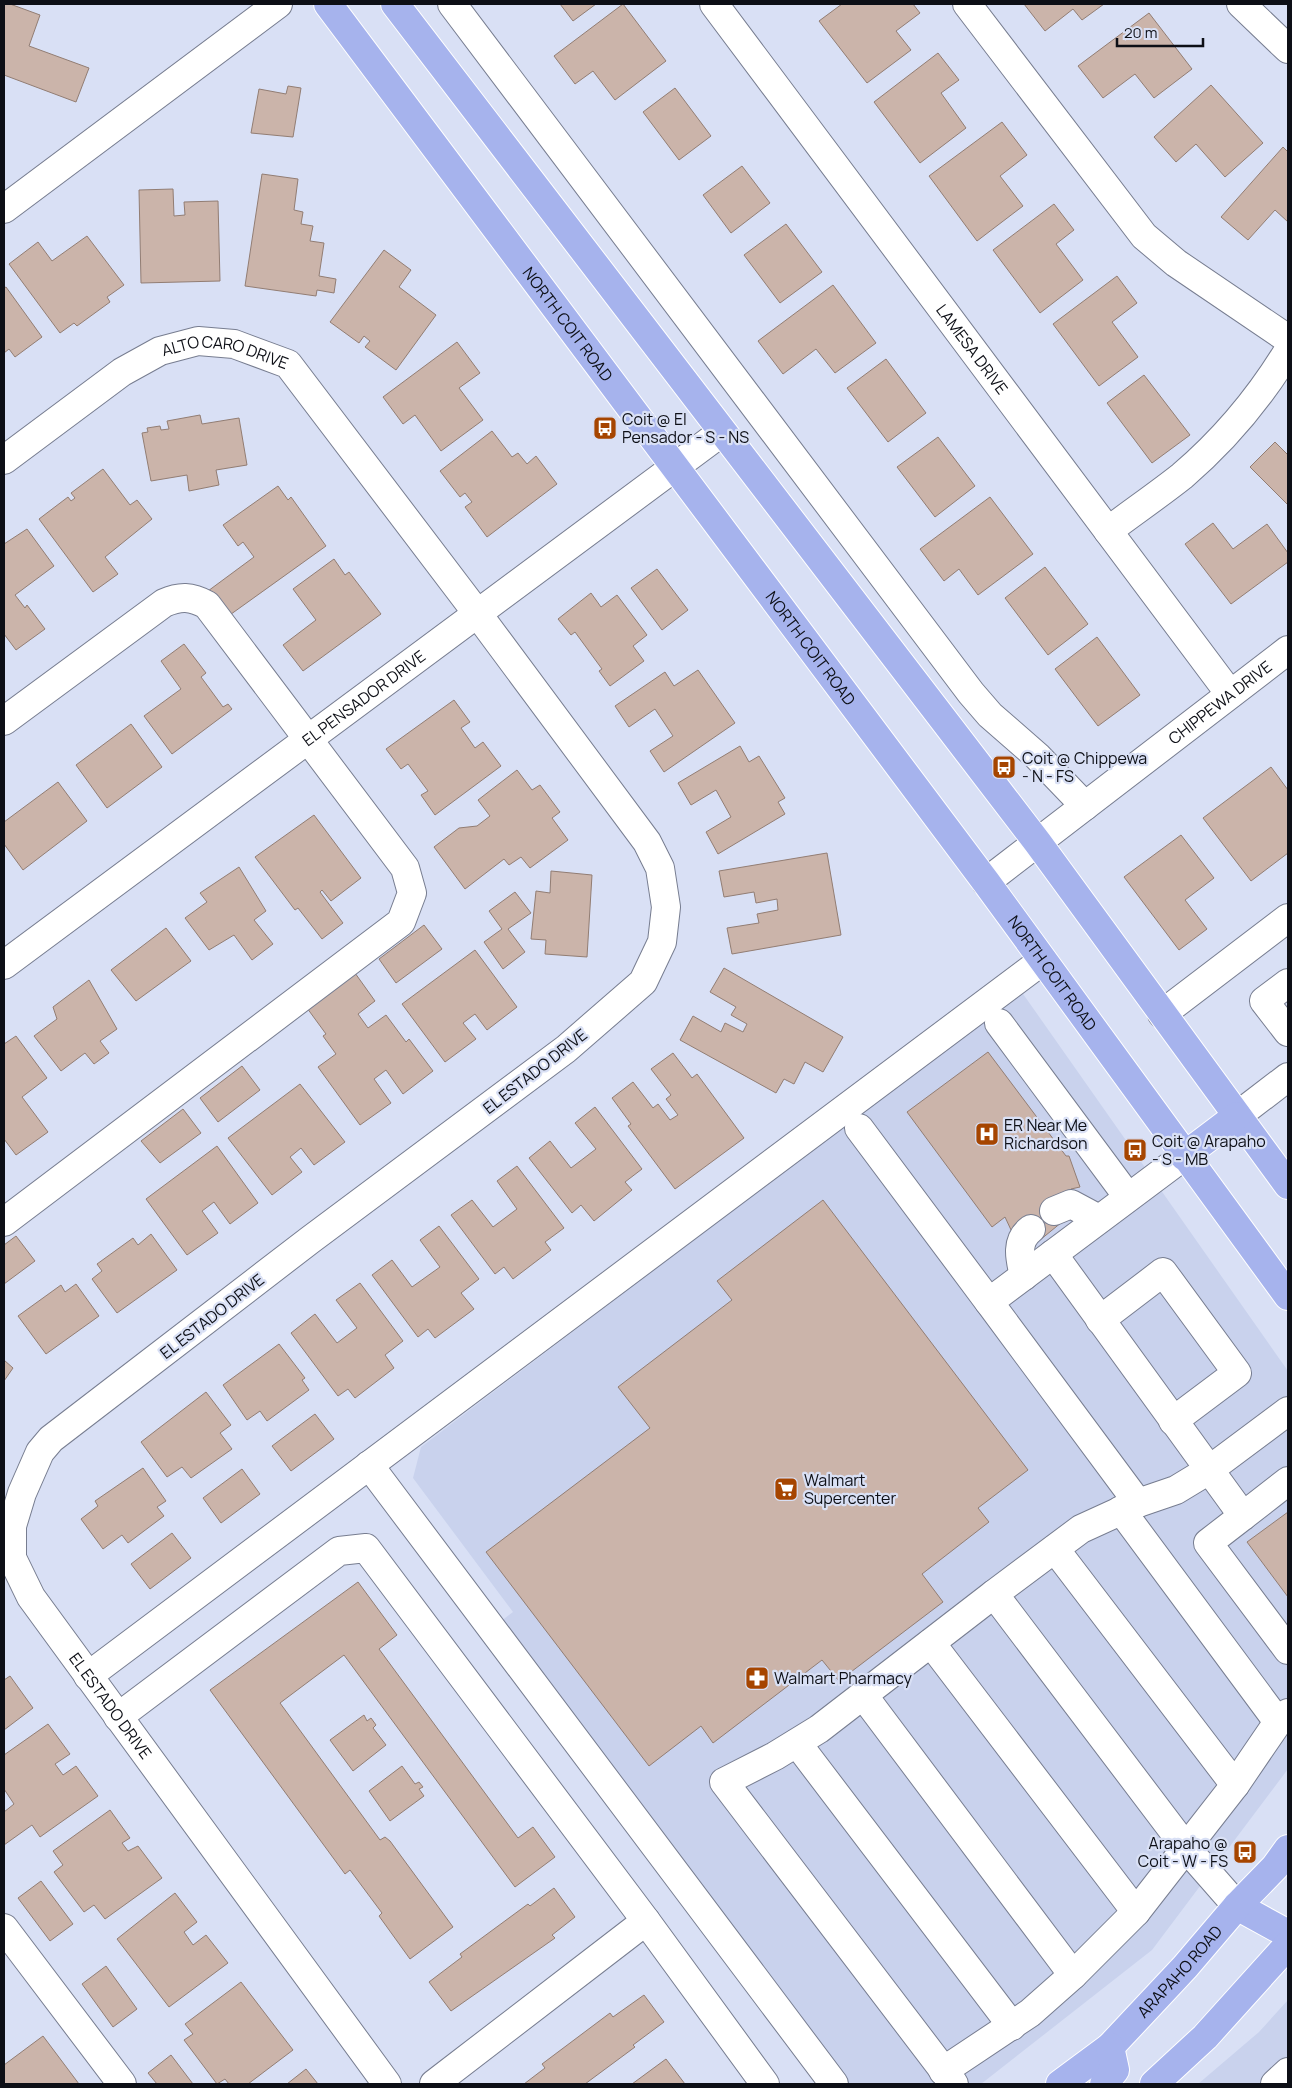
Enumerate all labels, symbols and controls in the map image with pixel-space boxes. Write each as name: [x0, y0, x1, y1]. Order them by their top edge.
scale bar: [1117, 15, 1203, 47]
text: 20 m: [1124, 22, 1157, 43]
street label: NORTH COIT ROAD: [518, 262, 618, 386]
street label: LAMESA DRIVE: [931, 300, 1013, 399]
street label: ALTO CARO DRIVE: [159, 330, 292, 374]
place label: Coit @ El Pensador - S - NS: [622, 408, 749, 448]
bus stop icon: Coit @ El Pensador - S - NS: [592, 415, 618, 441]
street label: NORTH COIT ROAD: [761, 587, 861, 710]
street label: EL PENSADOR DRIVE: [298, 645, 430, 751]
street label: CHIPPEWA DRIVE: [1164, 655, 1276, 749]
place label: Coit @ Chippewa - N - FS: [1022, 747, 1147, 787]
bus stop icon: Coit @ Chippewa - N - FS: [991, 754, 1017, 780]
street label: NORTH COIT ROAD: [1003, 911, 1102, 1035]
street label: EL ESTADO DRIVE: [478, 1023, 592, 1119]
place label: ER Near Me Richardson: [1004, 1114, 1088, 1154]
hospital icon: ER Near Me Richardson: [974, 1121, 1000, 1147]
place label: Coit @ Arapaho - S - MB: [1152, 1130, 1266, 1170]
bus stop icon: Coit @ Arapaho - S - MB: [1122, 1137, 1148, 1163]
street label: EL ESTADO DRIVE: [155, 1268, 269, 1364]
place label: Walmart Supercenter: [804, 1469, 896, 1509]
supermarket icon: Walmart Supercenter: [773, 1476, 799, 1502]
street label: EL ESTADO DRIVE: [64, 1648, 157, 1763]
pharmacy icon: Walmart Pharmacy: [744, 1665, 770, 1691]
place label: Walmart Pharmacy: [774, 1667, 913, 1689]
place label: Arapaho @ Coit - W - FS: [1138, 1832, 1228, 1872]
bus stop icon: Arapaho @ Coit - W - FS: [1232, 1839, 1258, 1865]
street label: ARAPAHO ROAD: [1132, 1920, 1227, 2022]

